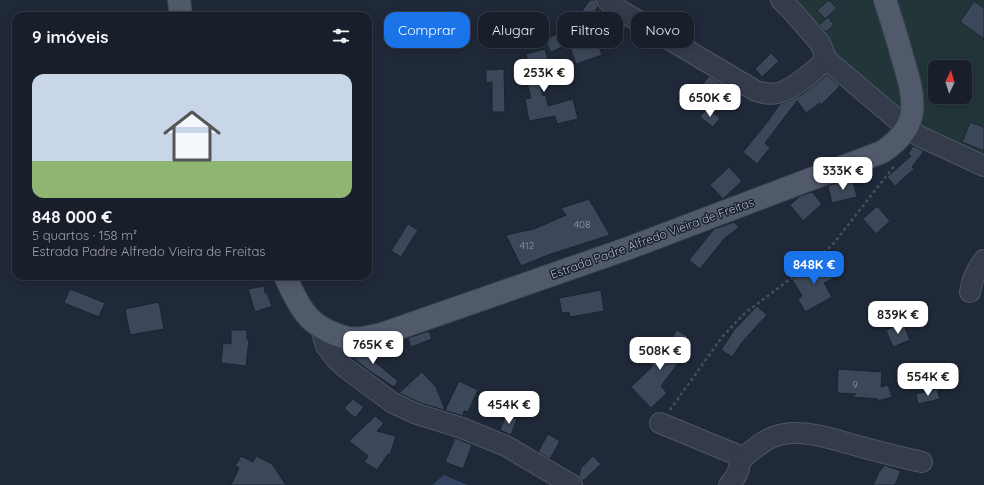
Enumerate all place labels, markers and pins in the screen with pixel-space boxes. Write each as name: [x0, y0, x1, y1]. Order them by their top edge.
pin: 253K €: [511, 59, 577, 93]
pin: 650K €: [677, 84, 743, 118]
pin: 333K €: [810, 157, 876, 191]
pin: 848K €: [781, 251, 847, 285]
pin: 839K €: [865, 301, 931, 335]
pin: 765K €: [340, 331, 406, 365]
pin: 508K €: [627, 337, 693, 371]
pin: 554K €: [895, 363, 961, 397]
pin: 454K €: [476, 391, 542, 425]

